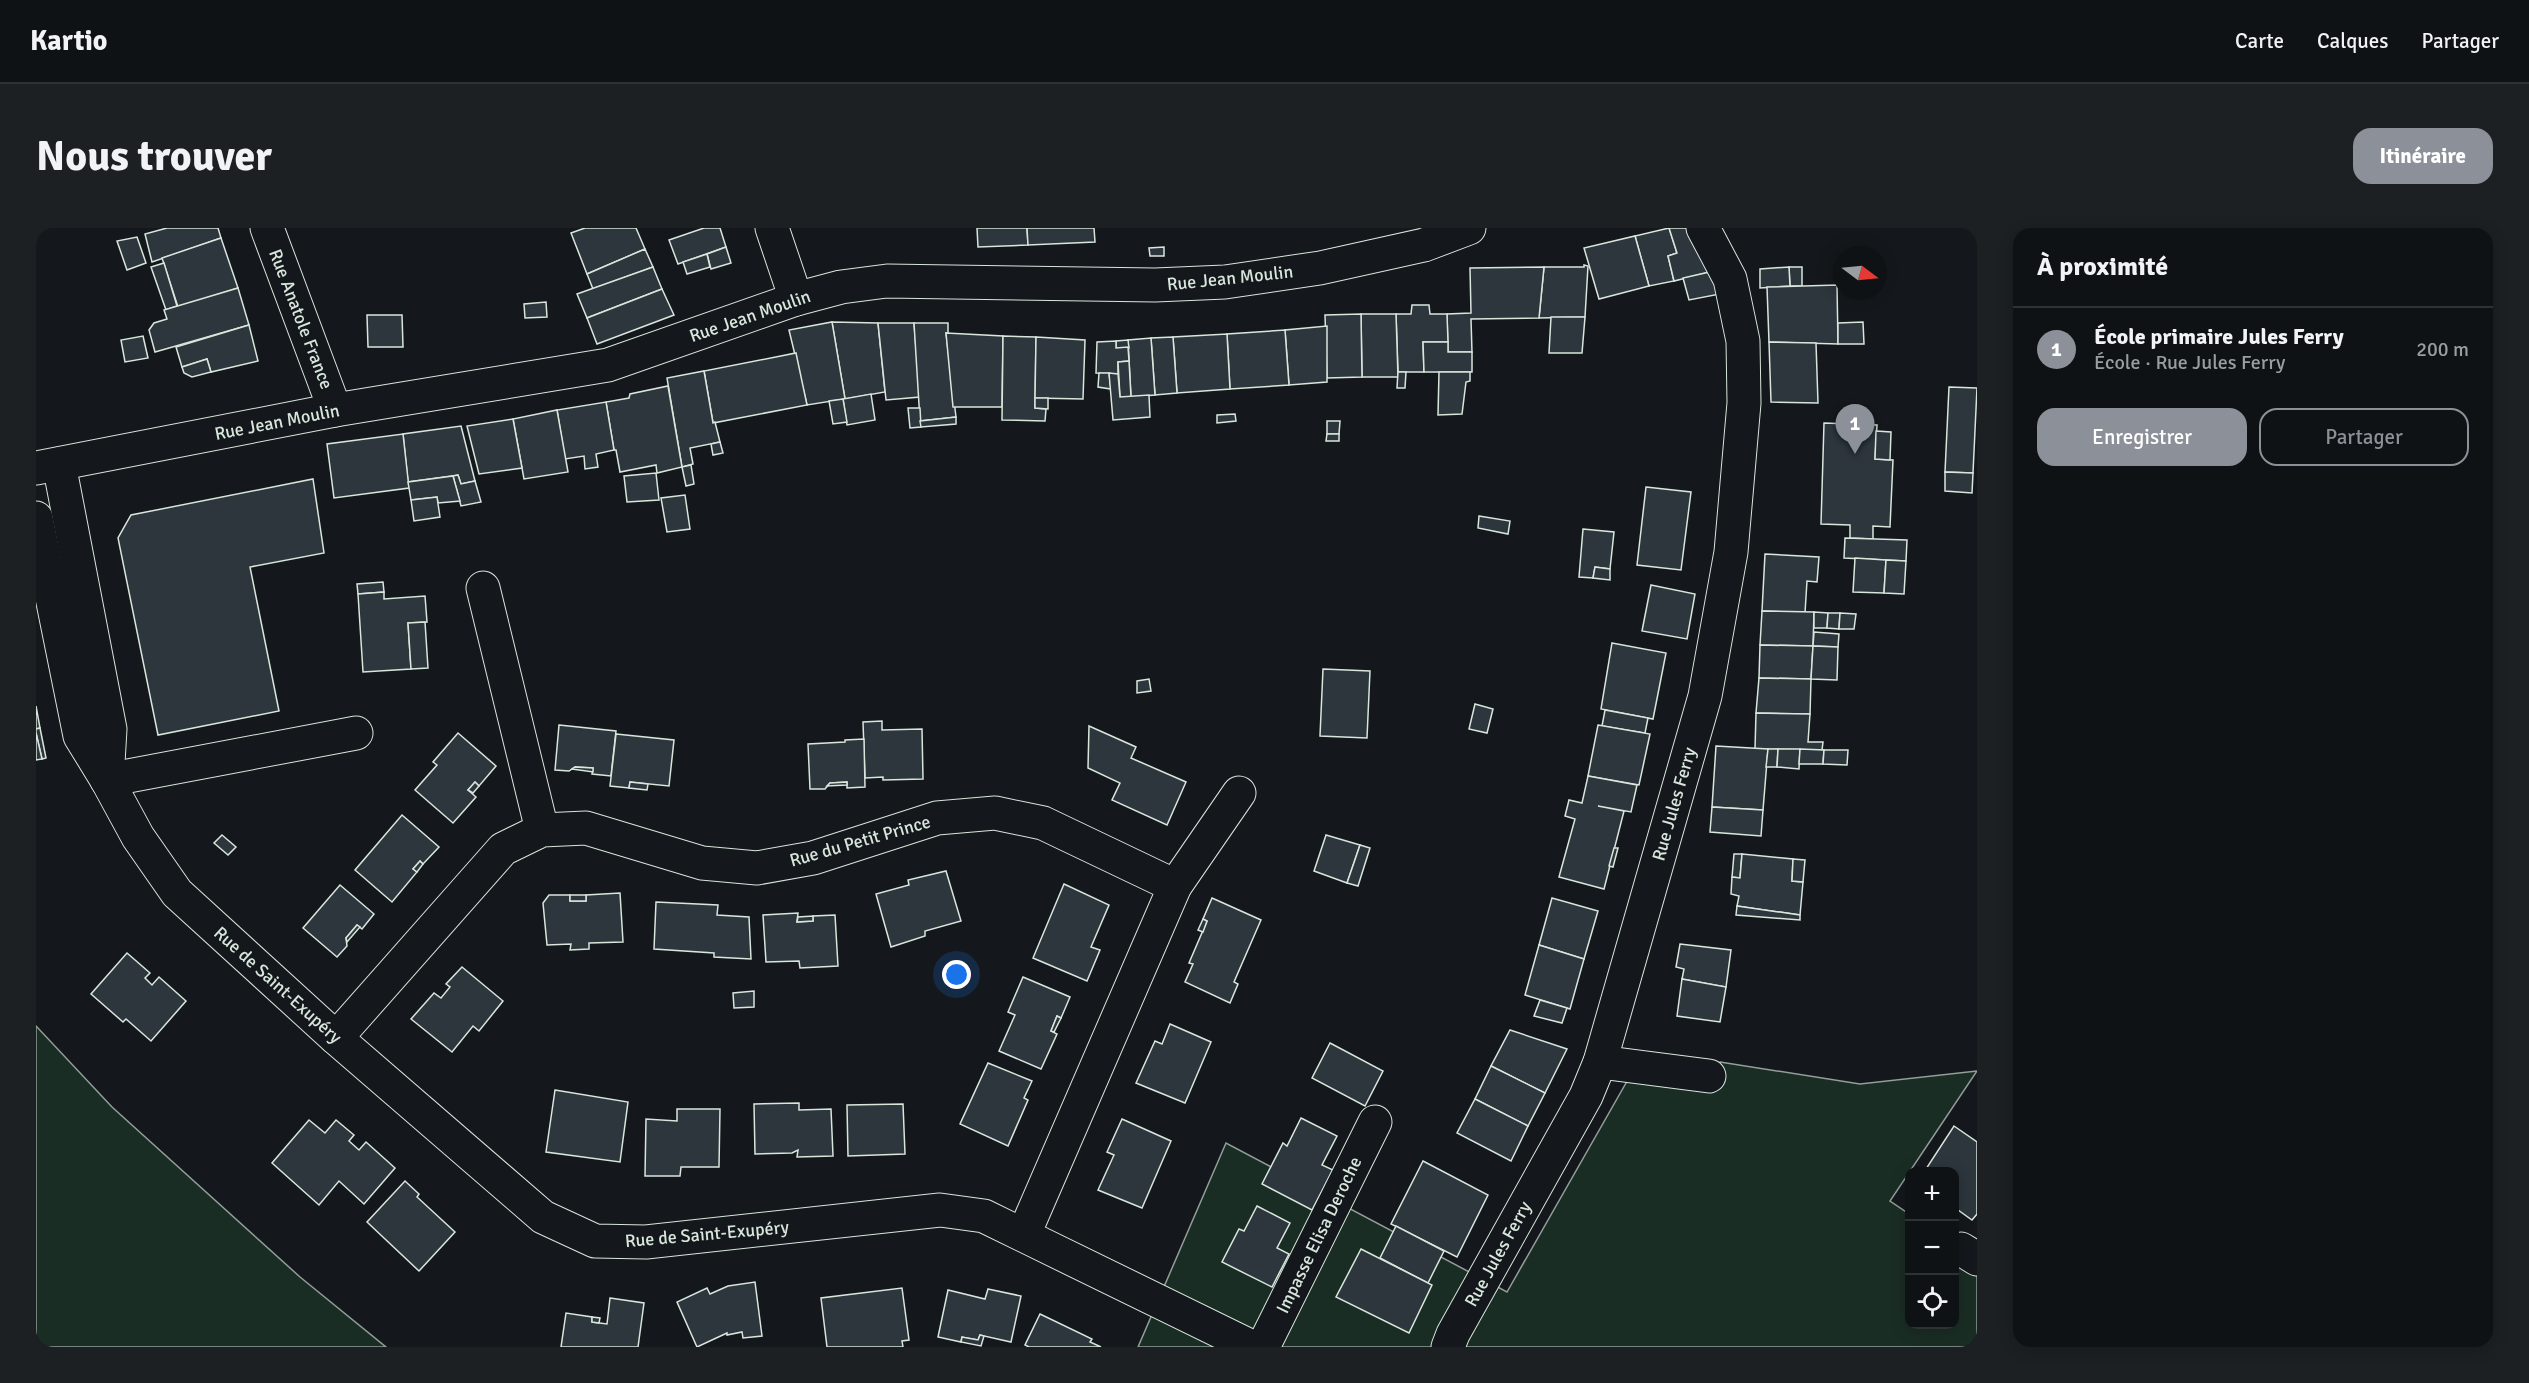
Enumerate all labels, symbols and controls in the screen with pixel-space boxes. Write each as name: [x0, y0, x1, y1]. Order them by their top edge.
text: Kartio: [30, 24, 107, 58]
text: Carte: [2235, 28, 2284, 54]
text: Calques: [2317, 28, 2388, 54]
text: Partager: [2421, 28, 2499, 54]
button: Itinéraire: [2353, 128, 2493, 184]
text: Nous trouver: [36, 131, 272, 182]
street label: Rue Anatole France: [264, 246, 338, 392]
north arrow: [1833, 246, 1887, 300]
text: À proximité: [2037, 251, 2168, 283]
street label: Rue Jean Moulin: [1166, 260, 1294, 296]
street label: Rue Jean Moulin: [686, 285, 814, 347]
text: École primaire Jules Ferry: [2094, 323, 2344, 350]
text: 1: [2051, 337, 2062, 362]
text: 200 m: [2416, 337, 2469, 362]
text: École · Rue Jules Ferry: [2094, 350, 2285, 375]
street label: Rue Jean Moulin: [213, 399, 341, 445]
pin: 1: [1836, 404, 1874, 454]
button: Enregistrer: [2037, 408, 2247, 466]
button: Partager: [2259, 408, 2469, 466]
street label: Rue Jules Ferry: [1647, 744, 1701, 863]
street label: Rue du Petit Prince: [787, 810, 933, 872]
street label: Rue de Saint-Exupéry: [210, 922, 347, 1049]
your location: [942, 960, 971, 989]
street label: Impasse Elisa Deroche: [1271, 1153, 1367, 1317]
map controls: [1905, 1167, 1959, 1329]
button: +: [1905, 1167, 1959, 1221]
street label: Rue Jules Ferry: [1460, 1197, 1536, 1311]
street label: Rue de Saint-Exupéry: [624, 1216, 790, 1252]
button: −: [1905, 1221, 1959, 1275]
button: locate: [1905, 1275, 1959, 1329]

